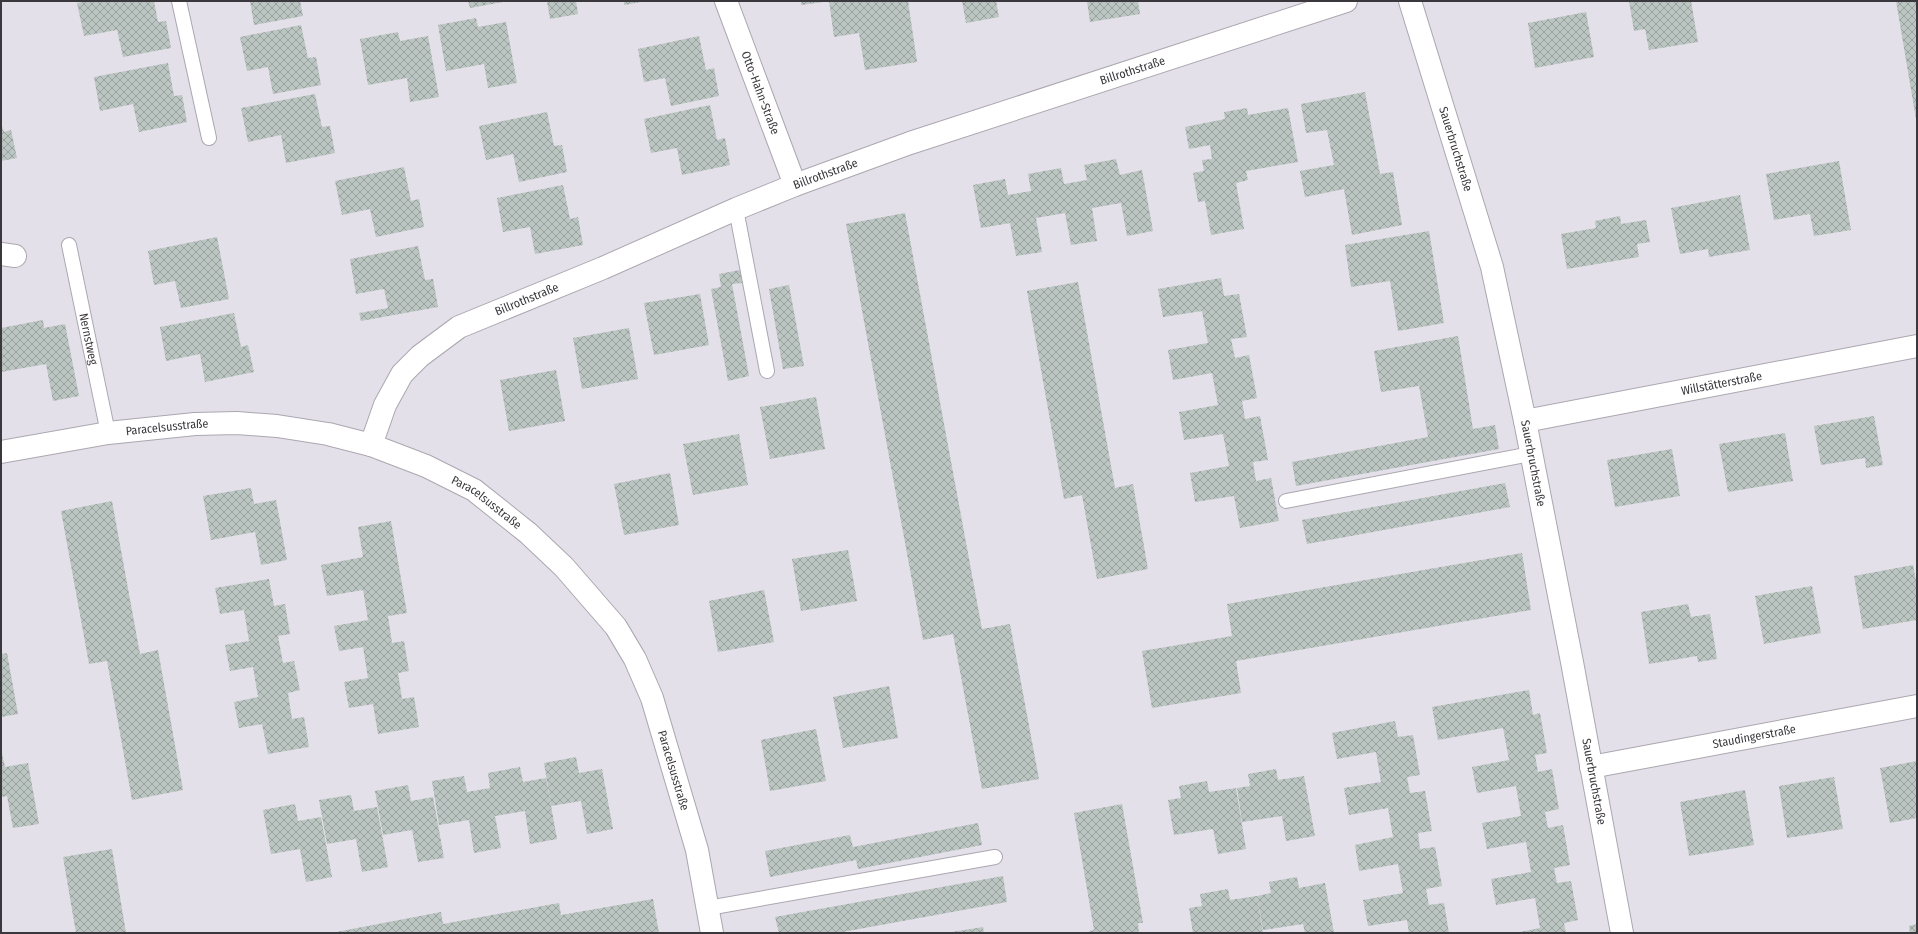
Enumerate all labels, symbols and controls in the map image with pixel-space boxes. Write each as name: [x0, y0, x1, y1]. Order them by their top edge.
street label: Otto-Hahn-Straße: [738, 49, 782, 136]
street label: Billrothstraße: [1098, 53, 1167, 88]
street label: Sauerbruchstraße: [1436, 105, 1475, 193]
street label: Billrothstraße: [791, 156, 860, 192]
street label: Billrothstraße: [493, 280, 561, 319]
street label: Nernstweg: [76, 312, 101, 366]
street label: Willstätterstraße: [1680, 369, 1763, 398]
street label: Paracelsusstraße: [125, 417, 209, 438]
street label: Sauerbruchstraße: [1518, 419, 1549, 508]
street label: Paracelsusstraße: [449, 473, 524, 532]
street label: Staudingerstraße: [1711, 722, 1797, 751]
street label: Paracelsusstraße: [655, 729, 692, 812]
street label: Sauerbruchstraße: [1579, 737, 1609, 826]

